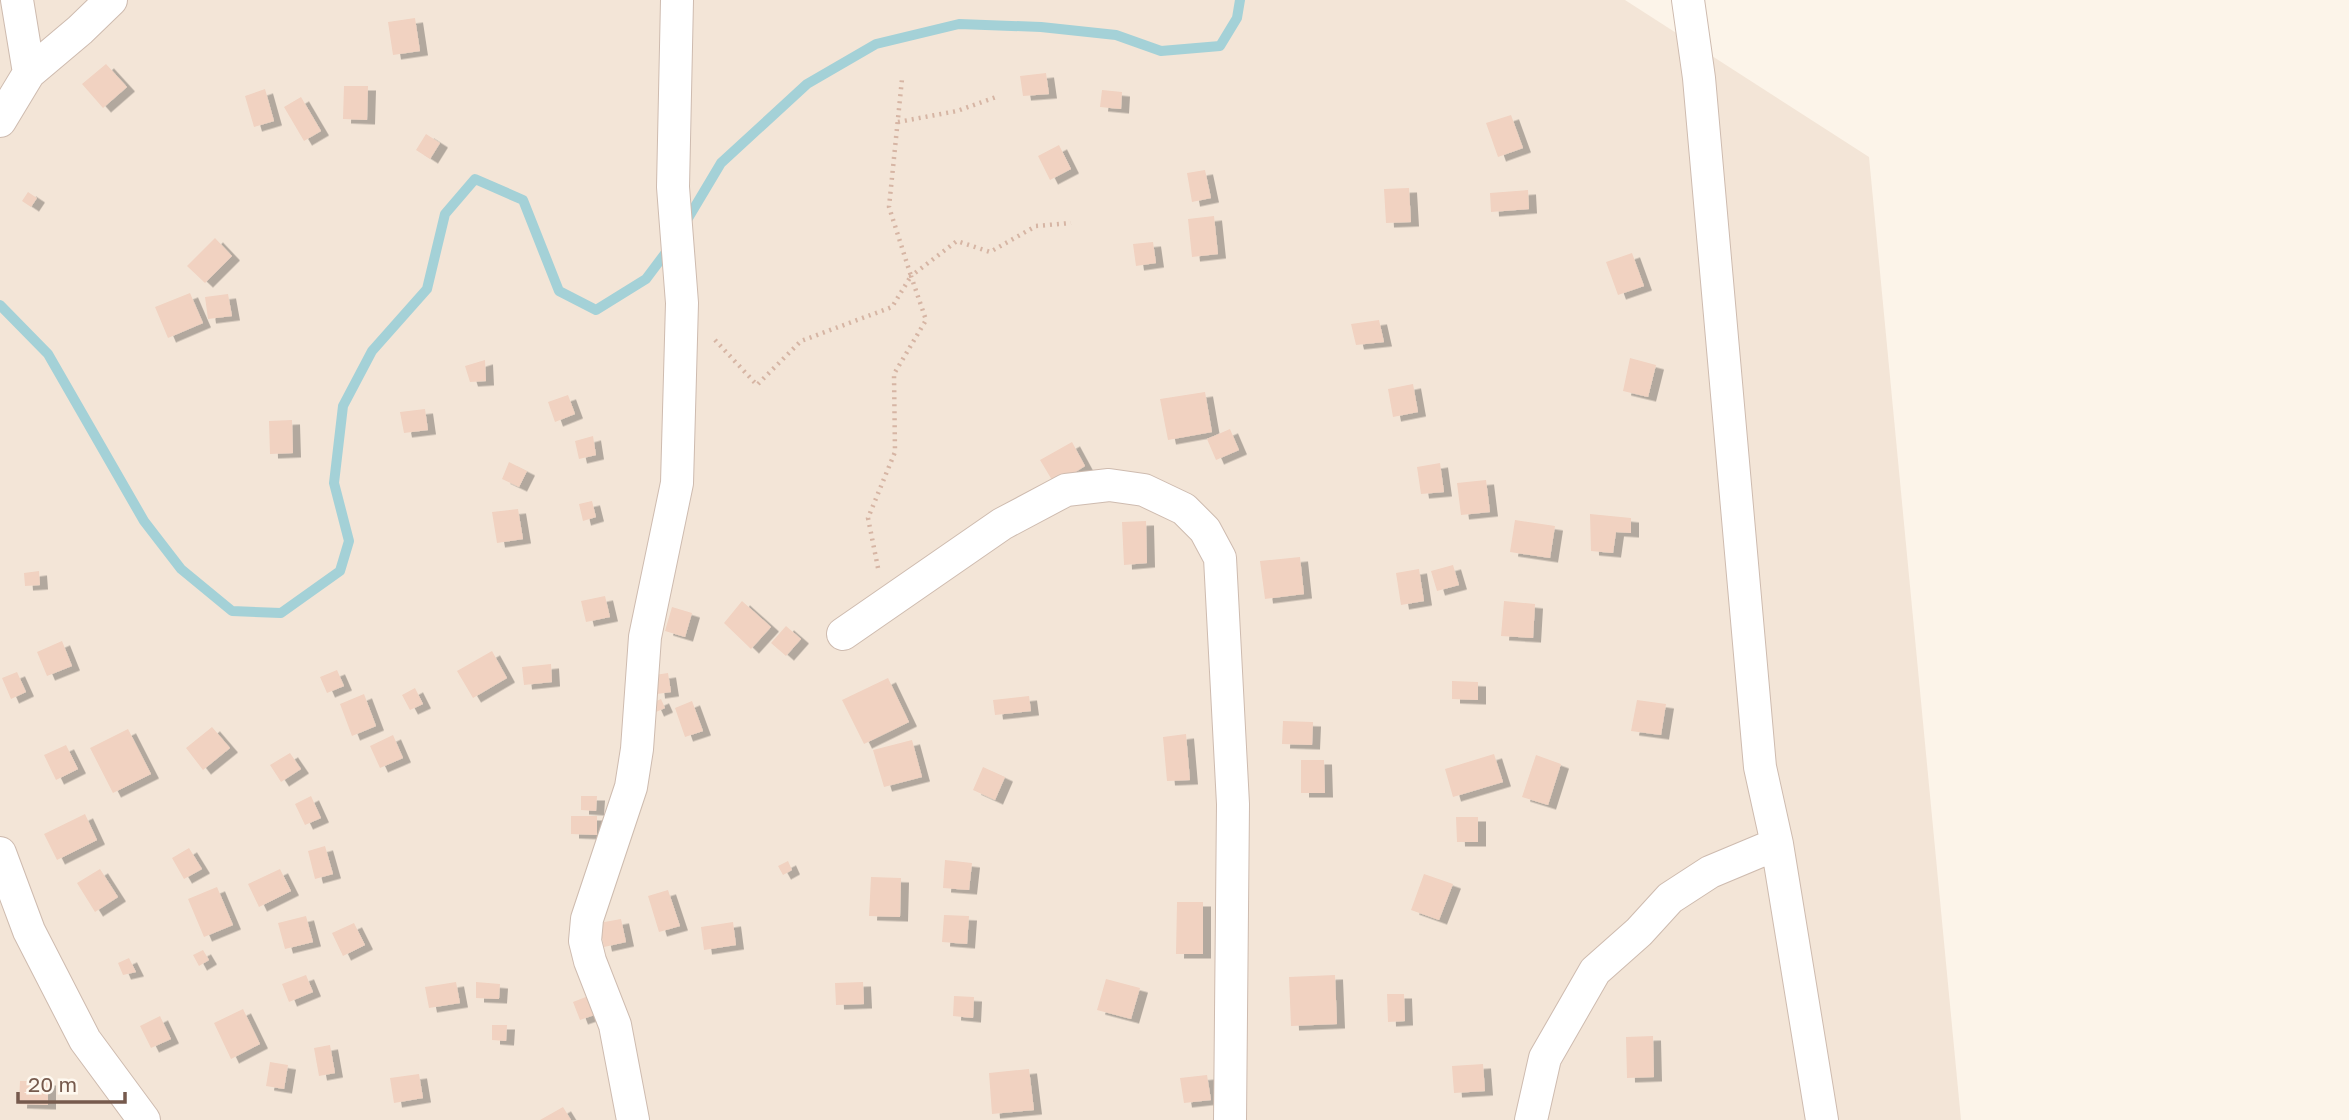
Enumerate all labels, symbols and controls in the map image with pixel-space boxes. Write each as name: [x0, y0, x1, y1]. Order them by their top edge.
scale bar: [18, 1060, 124, 1104]
text: 20 m: [28, 1071, 77, 1097]

